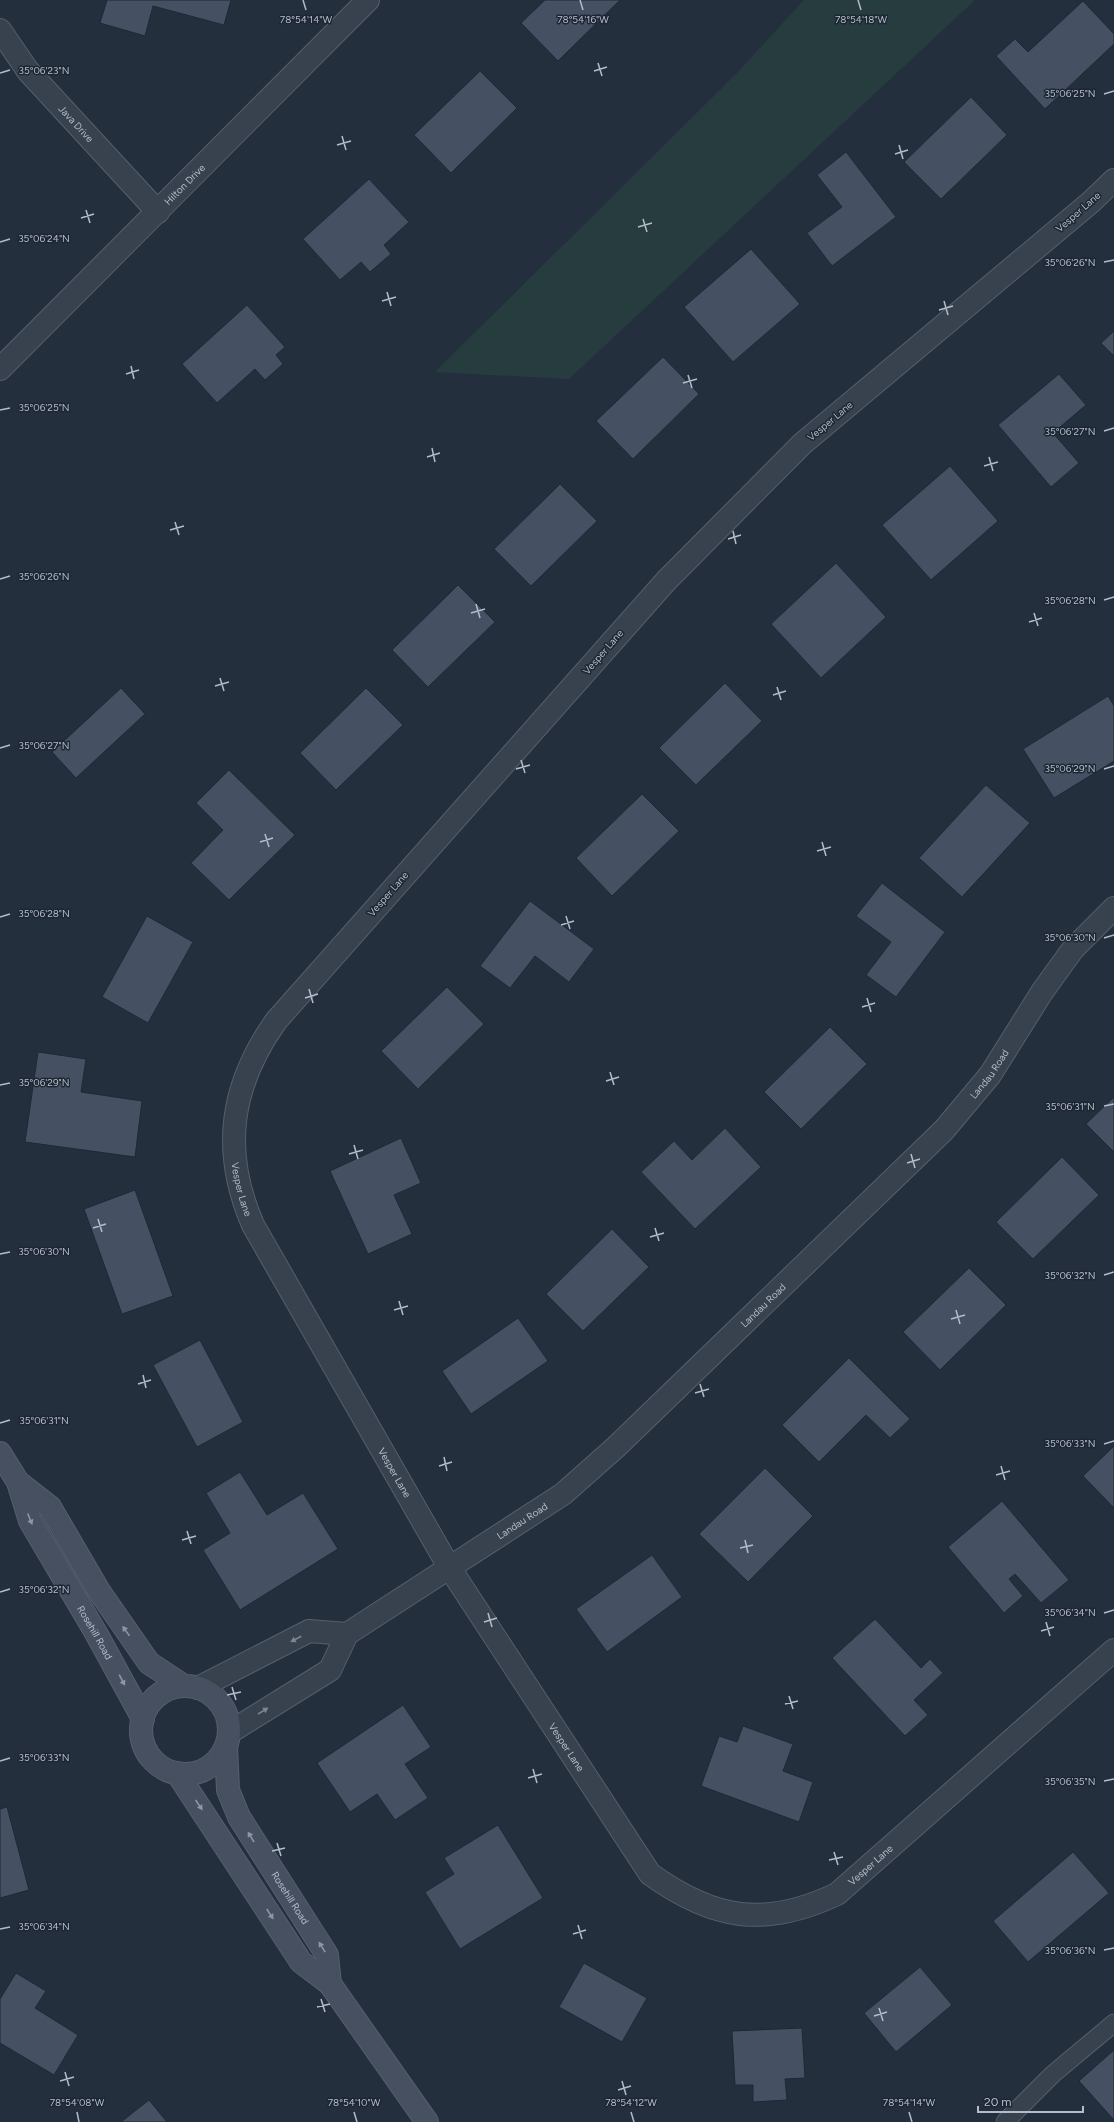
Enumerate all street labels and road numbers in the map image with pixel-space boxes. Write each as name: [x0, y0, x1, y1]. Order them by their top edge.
street label: Java Drive: [56, 102, 97, 145]
street label: Hilton Drive: [161, 161, 208, 208]
street label: Vesper Lane: [1053, 189, 1104, 235]
street label: Vesper Lane: [805, 398, 856, 444]
street label: Vesper Lane: [580, 626, 626, 677]
street label: Vesper Lane: [365, 868, 411, 919]
street label: Landau Road: [967, 1046, 1011, 1101]
street label: Vesper Lane: [229, 1161, 255, 1218]
street label: Landau Road: [738, 1280, 788, 1330]
street label: Vesper Lane: [375, 1445, 415, 1500]
street label: Landau Road: [494, 1499, 550, 1542]
street label: Rosehill Road: [75, 1603, 116, 1662]
street label: Vesper Lane: [546, 1720, 588, 1774]
street label: Vesper Lane: [845, 1841, 896, 1888]
street label: Rosehill Road: [269, 1869, 312, 1927]

